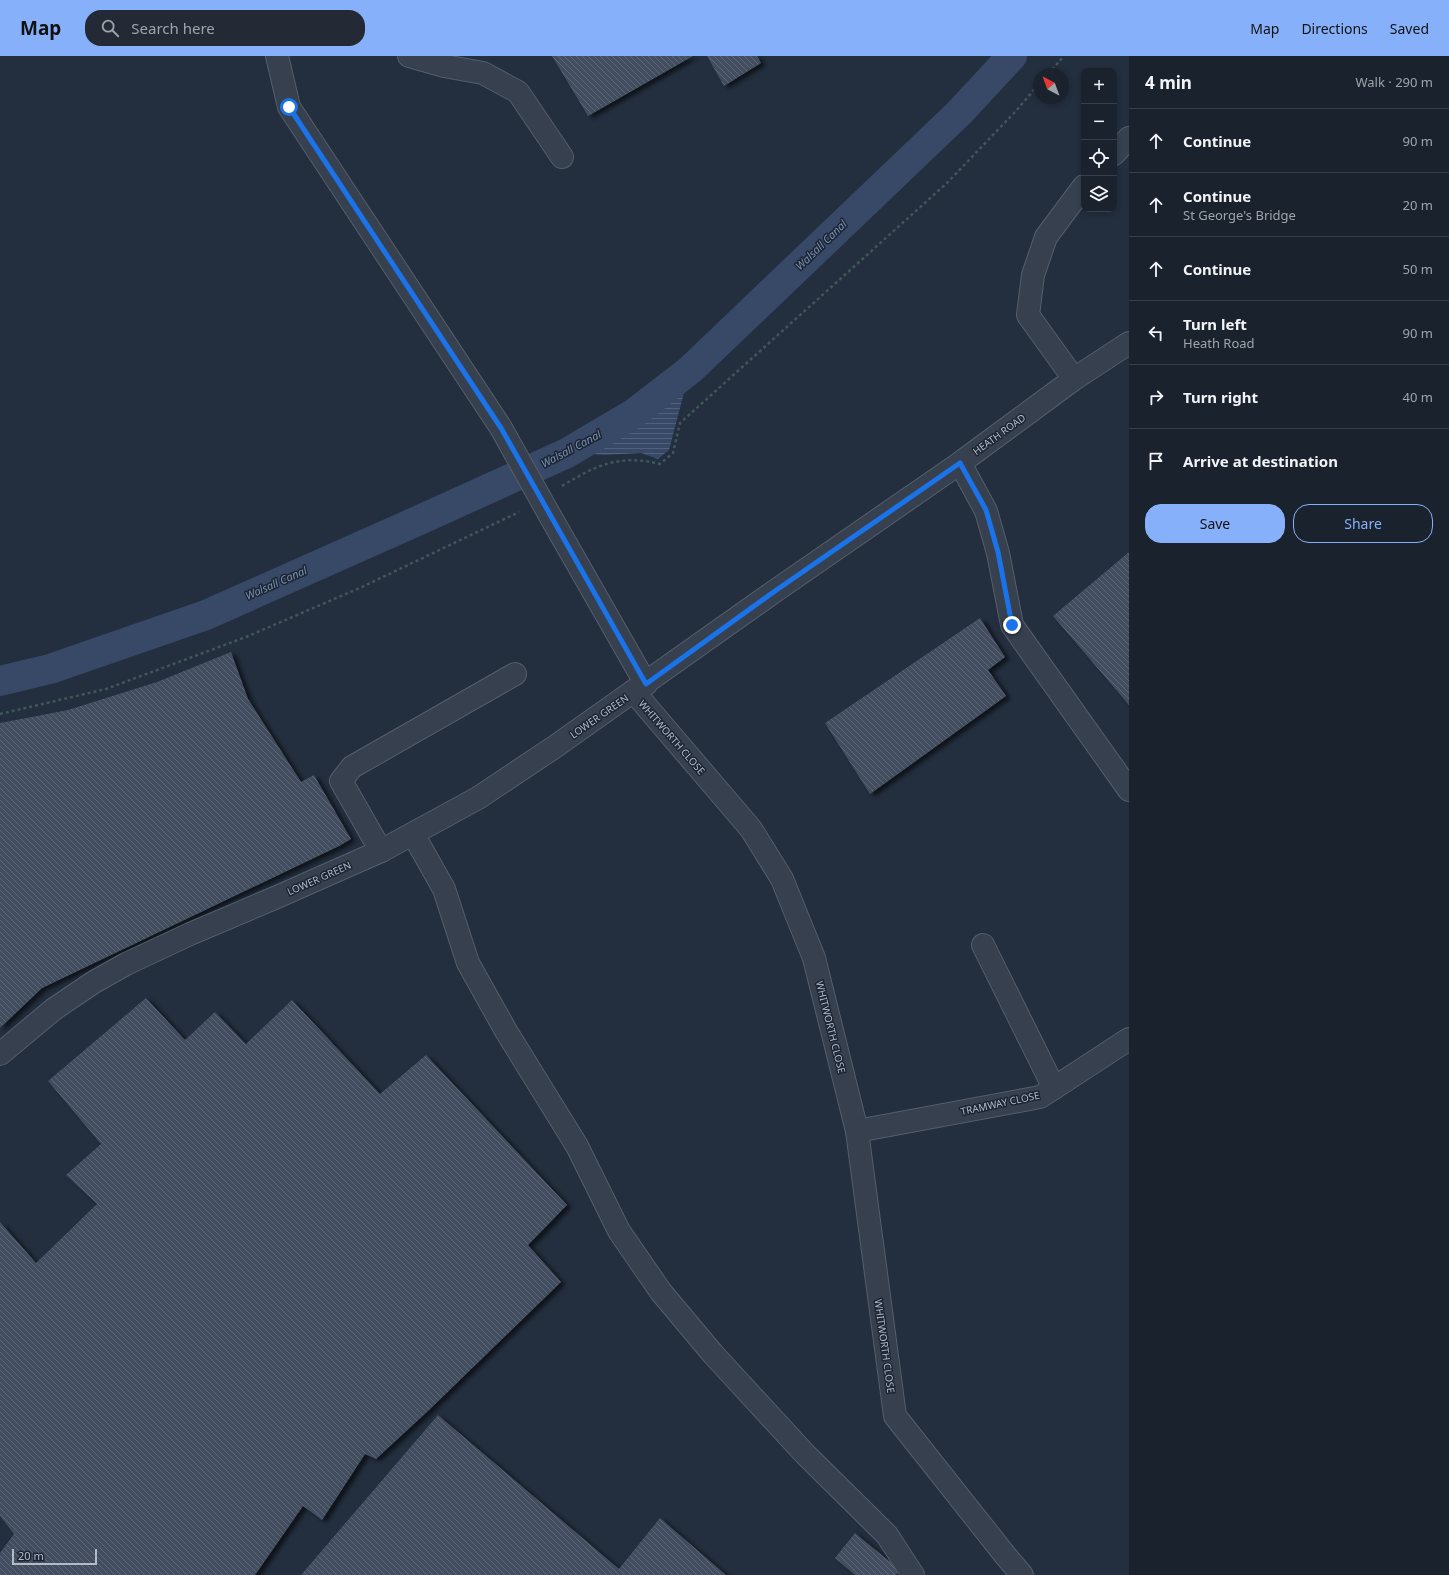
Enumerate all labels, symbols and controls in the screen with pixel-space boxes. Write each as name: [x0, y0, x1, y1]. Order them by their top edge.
search box: [85, 10, 365, 46]
text: Map: [20, 15, 61, 41]
icon: search: [99, 17, 121, 39]
text: Search here: [131, 18, 215, 38]
text: Map: [1250, 19, 1279, 38]
text: Directions: [1301, 19, 1368, 38]
text: Saved: [1390, 19, 1429, 38]
north arrow: [1033, 68, 1069, 104]
map controls: [1081, 68, 1117, 212]
button: +: [1081, 68, 1117, 104]
text: 4 min: [1145, 71, 1192, 94]
text: Walk · 290 m: [1355, 73, 1433, 91]
route start: [280, 98, 298, 116]
button: −: [1081, 104, 1117, 140]
icon: ahead: [1145, 130, 1167, 152]
text: Continue: [1183, 131, 1251, 151]
text: 90 m: [1403, 132, 1433, 150]
button: locate: [1081, 140, 1117, 176]
button: layers: [1081, 176, 1117, 212]
text: Continue: [1183, 186, 1251, 206]
icon: ahead: [1145, 194, 1167, 216]
text: 20 m: [1403, 196, 1433, 214]
text: St George's Bridge: [1183, 206, 1296, 224]
water label: Walsall Canal: [792, 216, 850, 273]
icon: ahead: [1145, 258, 1167, 280]
text: Continue: [1183, 259, 1251, 279]
text: 50 m: [1403, 260, 1433, 278]
text: Turn left: [1183, 314, 1247, 334]
icon: left: [1145, 322, 1167, 344]
text: 90 m: [1403, 324, 1433, 342]
text: Heath Road: [1183, 334, 1255, 352]
icon: right: [1145, 386, 1167, 408]
text: Turn right: [1183, 387, 1258, 407]
text: 40 m: [1403, 388, 1433, 406]
street label: HEATH ROAD: [970, 410, 1028, 458]
water label: Walsall Canal: [538, 426, 604, 471]
icon: arrive: [1145, 450, 1167, 472]
text: Arrive at destination: [1183, 451, 1338, 471]
button: Save: [1145, 504, 1285, 543]
button: Share: [1293, 504, 1433, 543]
water label: Walsall Canal: [243, 562, 310, 603]
route end: [1003, 616, 1021, 634]
street label: LOWER GREEN: [567, 691, 631, 741]
street label: WHITWORTH CLOSE: [636, 697, 708, 777]
street label: LOWER GREEN: [285, 858, 353, 898]
street label: WHITWORTH CLOSE: [813, 979, 849, 1075]
street label: TRAMWAY CLOSE: [959, 1088, 1041, 1118]
street label: WHITWORTH CLOSE: [871, 1298, 899, 1394]
scale bar: [12, 1547, 97, 1566]
text: 20 m: [18, 1548, 44, 1563]

